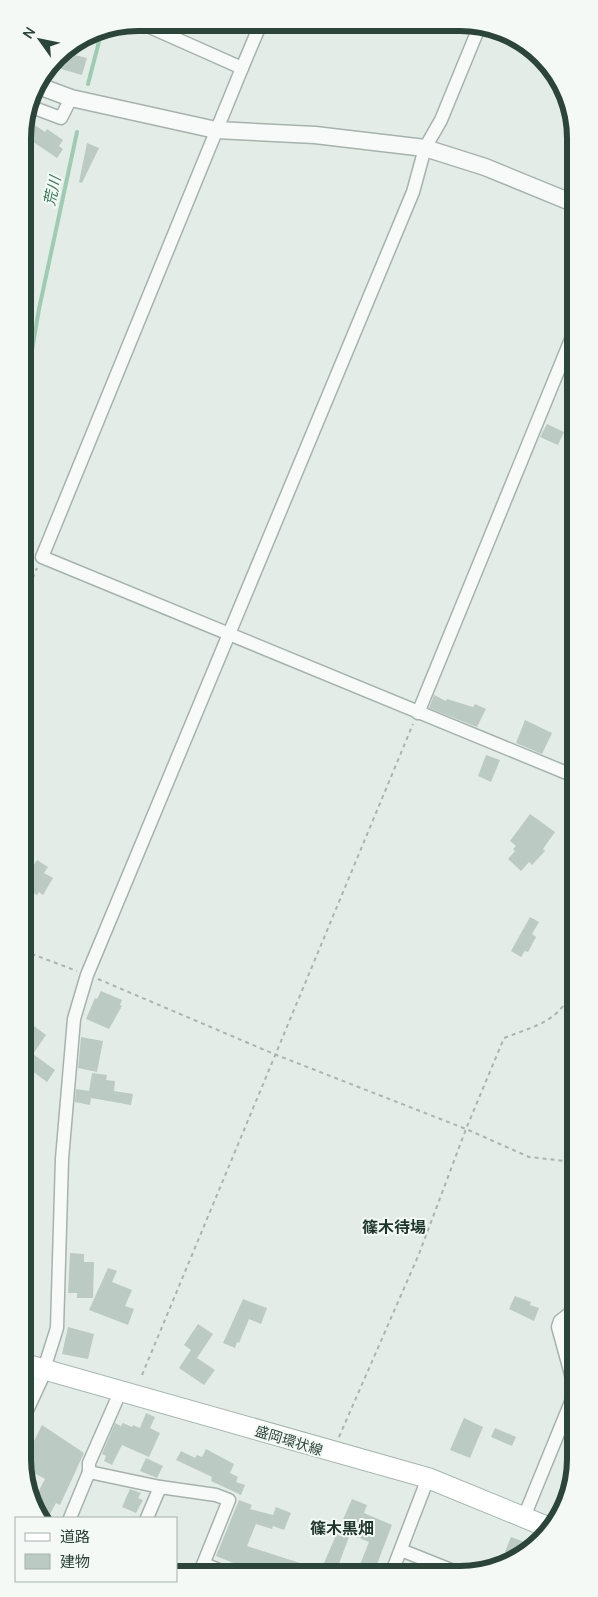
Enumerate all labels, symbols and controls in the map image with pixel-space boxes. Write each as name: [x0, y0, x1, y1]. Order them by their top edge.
north arrow: [15, 15, 65, 65]
text: N: [18, 23, 39, 42]
water label: 荒川: [39, 172, 66, 208]
district label: 篠木待場: [362, 1216, 426, 1238]
street label: 盛岡環状線: [253, 1421, 325, 1459]
legend: [15, 1517, 178, 1582]
district label: 篠木黒畑: [310, 1517, 374, 1539]
text: 道路: [60, 1526, 90, 1547]
text: 建物: [60, 1551, 90, 1572]

